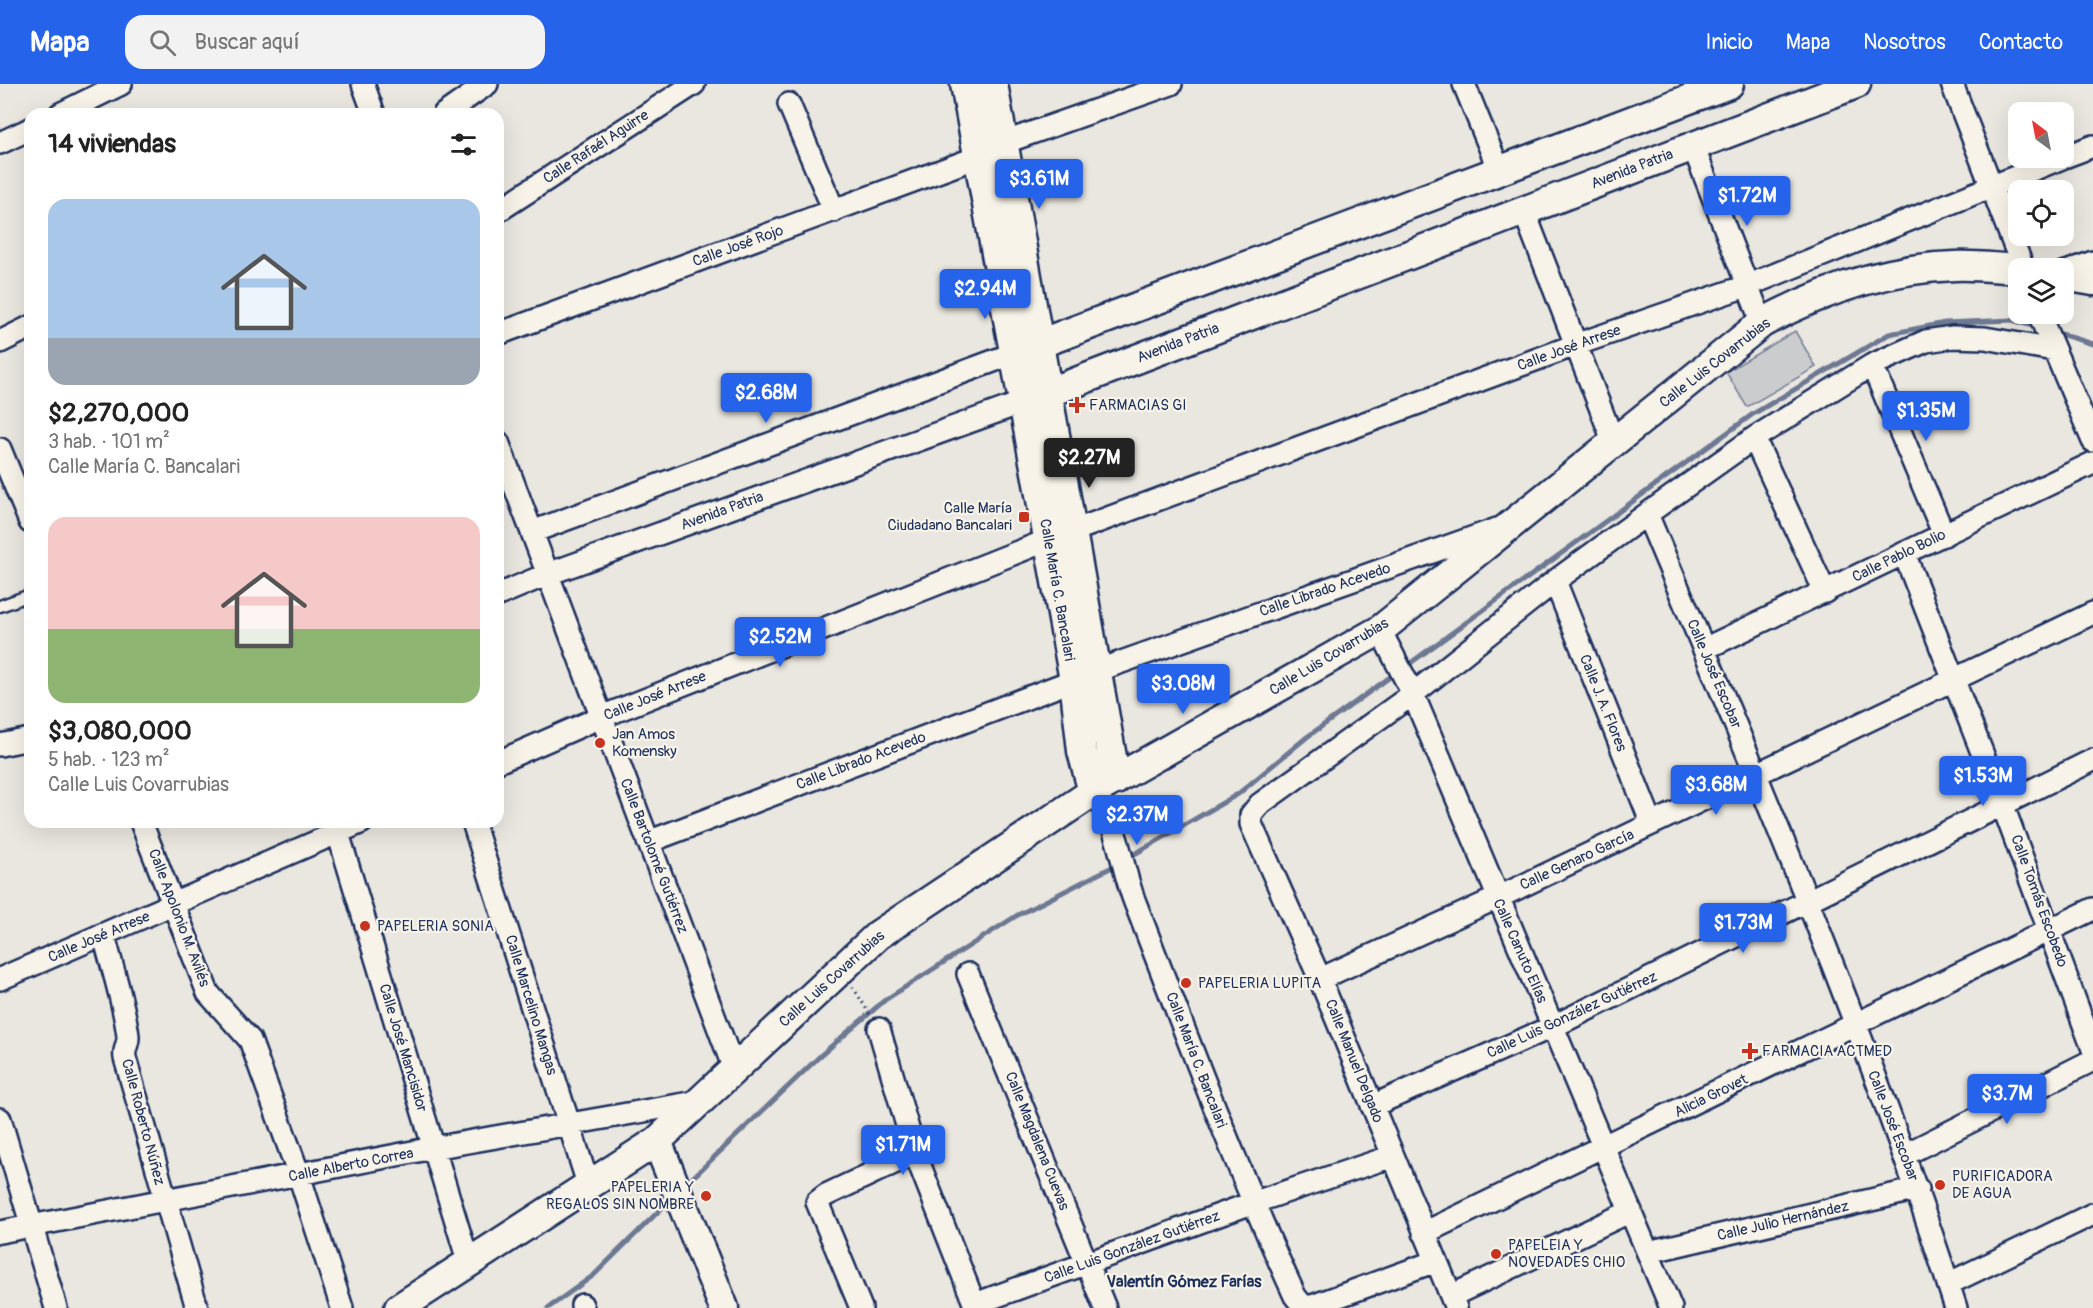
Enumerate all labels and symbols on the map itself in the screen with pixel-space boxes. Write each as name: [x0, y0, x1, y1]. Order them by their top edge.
north arrow: [2008, 102, 2074, 168]
street label: Calle Rafaél Aguirre: [540, 105, 653, 188]
street label: Avenida Patria: [1588, 145, 1676, 193]
pin: $3.61M: [990, 159, 1088, 210]
pin: $1.72M: [1698, 176, 1796, 227]
street label: Calle José Rojo: [690, 221, 786, 271]
pin: $2.94M: [936, 269, 1034, 320]
street label: Calle Luis Covarrubias: [1656, 314, 1775, 412]
street label: Avenida Patria: [1134, 319, 1222, 367]
street label: Calle José Arrese: [1515, 320, 1624, 376]
pin: $2.68M: [717, 373, 815, 424]
pin: $1.35M: [1877, 391, 1975, 442]
place label: FARMACIAS GI: [1089, 396, 1186, 415]
marker: FARMACIAS GI: [1070, 398, 1084, 412]
pin: $2.27M: [1040, 438, 1138, 489]
street label: Avenida Patria: [678, 487, 766, 535]
place label: Calle María Ciudadano Bancalari: [888, 499, 1012, 535]
marker: Calle María Ciudadano Bancalari: [1017, 510, 1031, 524]
street label: Calle María C. Bancalari: [1035, 517, 1079, 663]
street label: Calle Pablo Bolio: [1849, 525, 1949, 587]
street label: Calle Librado Acevedo: [1257, 559, 1393, 621]
street label: Calle Luis Covarrubias: [1266, 614, 1392, 700]
street label: Calle José Escobar: [1682, 616, 1746, 732]
pin: $2.52M: [731, 617, 829, 668]
street label: Calle J. A. Flores: [1575, 652, 1631, 755]
pin: $3.08M: [1134, 664, 1232, 715]
street label: Calle José Arrese: [601, 667, 710, 725]
place label: Jan Amos Komensky: [612, 725, 677, 761]
street label: Calle Librado Acevedo: [794, 728, 928, 794]
marker: Jan Amos Komensky: [593, 736, 607, 750]
pin: $1.53M: [1934, 756, 2032, 807]
pin: $3.68M: [1667, 765, 1765, 816]
street label: Calle Bartolomé Gutiérrez: [616, 776, 692, 936]
pin: $2.37M: [1088, 795, 1186, 846]
street label: Calle Genaro García: [1517, 825, 1637, 895]
street label: Calle Tomás Escobedo: [2006, 832, 2072, 970]
street label: Calle Apolonio M. Avilés: [144, 846, 214, 990]
street label: Calle Canuto Elías: [1488, 896, 1552, 1006]
pin: $1.73M: [1694, 903, 1792, 954]
street label: Calle José Arrese: [45, 907, 153, 967]
place label: PAPELERIA SONIA: [377, 917, 494, 936]
marker: PAPELERIA SONIA: [358, 919, 372, 933]
street label: Calle Luis Covarrubias: [775, 926, 889, 1031]
street label: Calle Marcelino Mangas: [501, 933, 561, 1078]
street label: Calle Luis González Gutiérrez: [1484, 967, 1660, 1063]
place label: PAPELERIA LUPITA: [1198, 974, 1321, 993]
marker: PAPELERIA LUPITA: [1179, 976, 1193, 990]
street label: Calle José Mancisidor: [374, 982, 432, 1115]
street label: Calle María C. Bancalari: [1161, 989, 1231, 1131]
street label: Calle Manuel Delgado: [1321, 996, 1387, 1126]
place label: FARMACIA ACTMED: [1762, 1042, 1892, 1061]
marker: FARMACIA ACTMED: [1743, 1044, 1757, 1058]
street label: Calle Roberto Núñez: [117, 1057, 169, 1187]
street label: Calle José Escobar: [1863, 1068, 1923, 1185]
street label: Calle Magdalena Cuevas: [1001, 1069, 1074, 1213]
street label: Alicia Grovet: [1671, 1070, 1752, 1122]
pin: $3.7M: [1965, 1074, 2049, 1125]
pin: $1.71M: [854, 1125, 952, 1176]
street label: Calle Alberto Correa: [287, 1144, 415, 1186]
place label: PURIFICADORA DE AGUA: [1952, 1167, 2053, 1203]
place label: PAPELERIA Y REGALOS SIN NOMBRE: [546, 1178, 694, 1214]
marker: PURIFICADORA DE AGUA: [1933, 1178, 1947, 1192]
marker: PAPELERIA Y REGALOS SIN NOMBRE: [699, 1189, 713, 1203]
street label: Calle Julio Hernández: [1715, 1197, 1851, 1245]
street label: Calle Luis González Gutiérrez: [1042, 1206, 1223, 1288]
place label: PAPELEIA Y NOVEDADES CHIO: [1508, 1236, 1625, 1272]
marker: PAPELEIA Y NOVEDADES CHIO: [1489, 1247, 1503, 1261]
district label: Valentín Gómez Farías: [1107, 1272, 1262, 1292]

